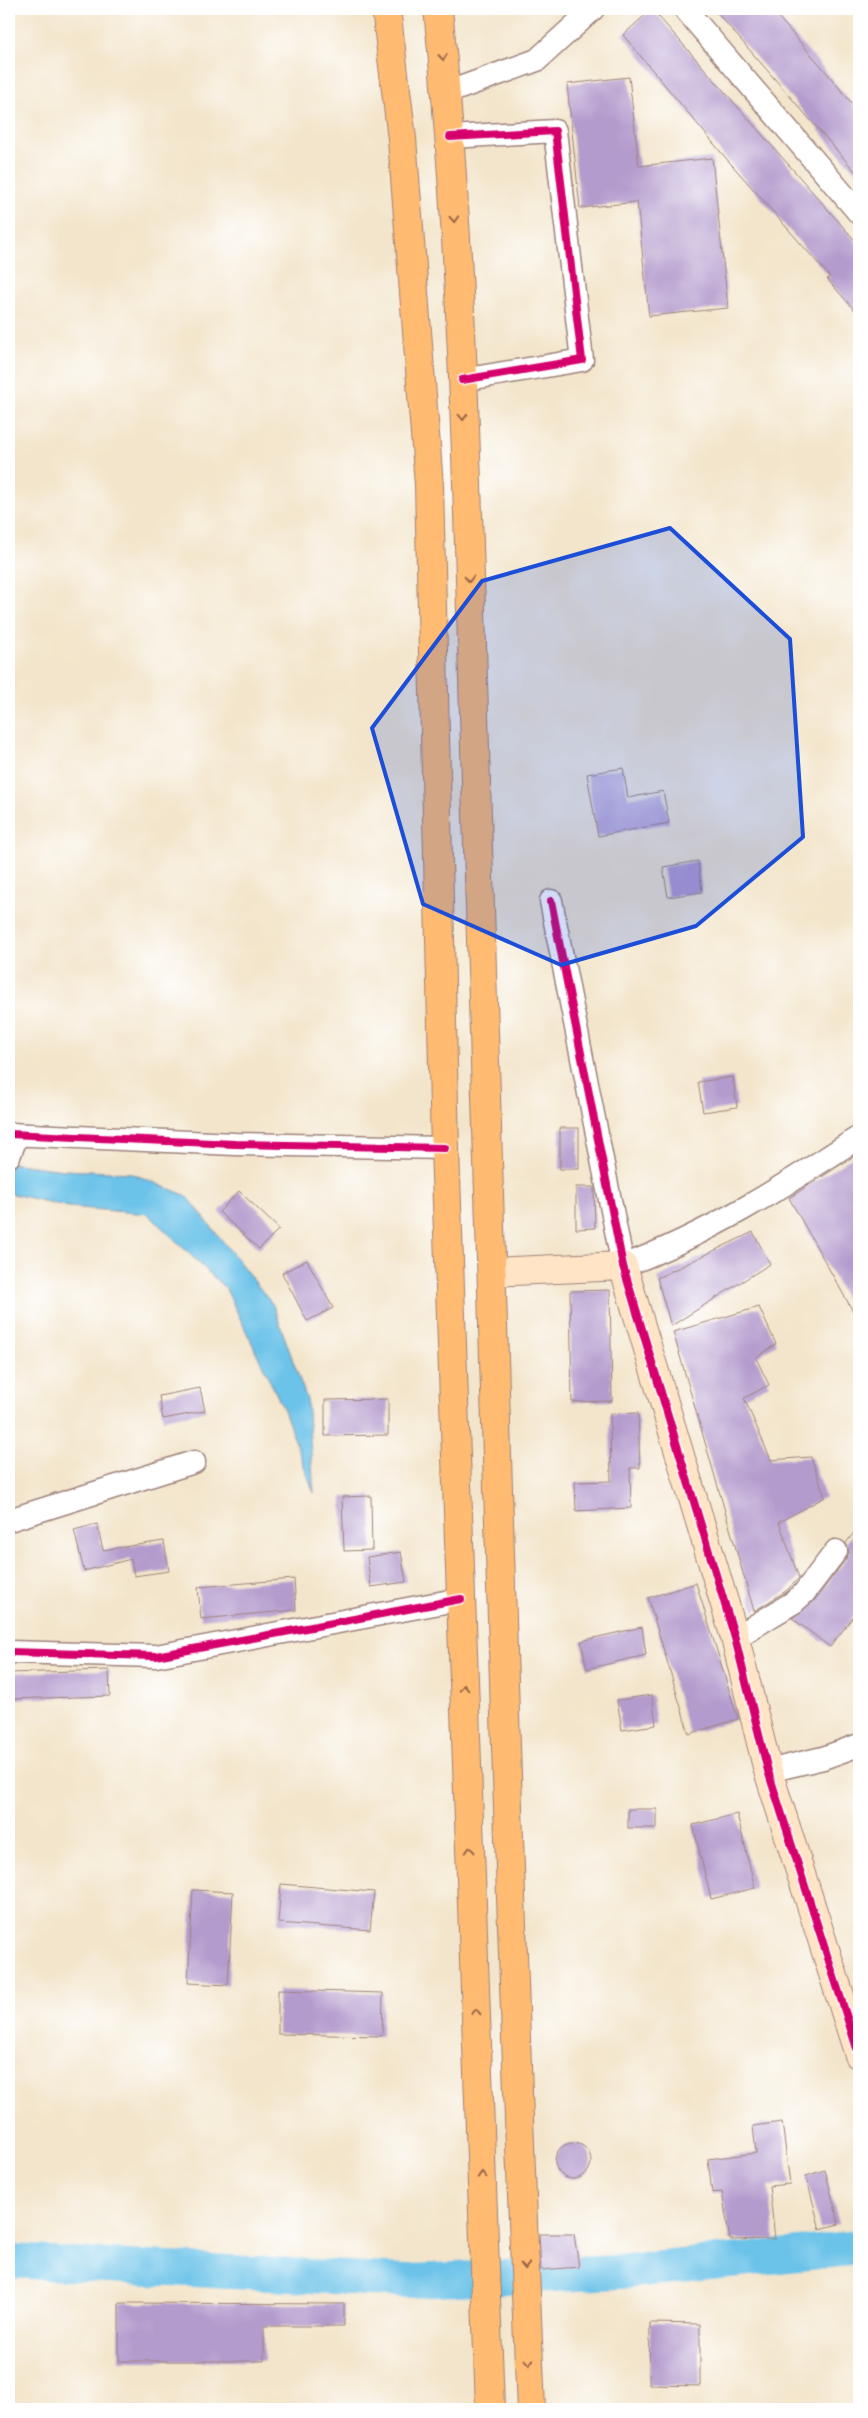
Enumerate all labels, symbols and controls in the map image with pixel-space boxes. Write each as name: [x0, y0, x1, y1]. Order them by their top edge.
one-way arrow: [437, 54, 448, 62]
one-way arrow: [449, 216, 460, 224]
one-way arrow: [458, 413, 469, 421]
one-way arrow: [464, 576, 474, 583]
one-way arrow: [459, 1683, 469, 1691]
one-way arrow: [465, 1846, 475, 1854]
one-way arrow: [471, 2008, 482, 2016]
one-way arrow: [477, 2170, 488, 2178]
one-way arrow: [519, 2263, 530, 2271]
one-way arrow: [523, 2358, 534, 2366]

